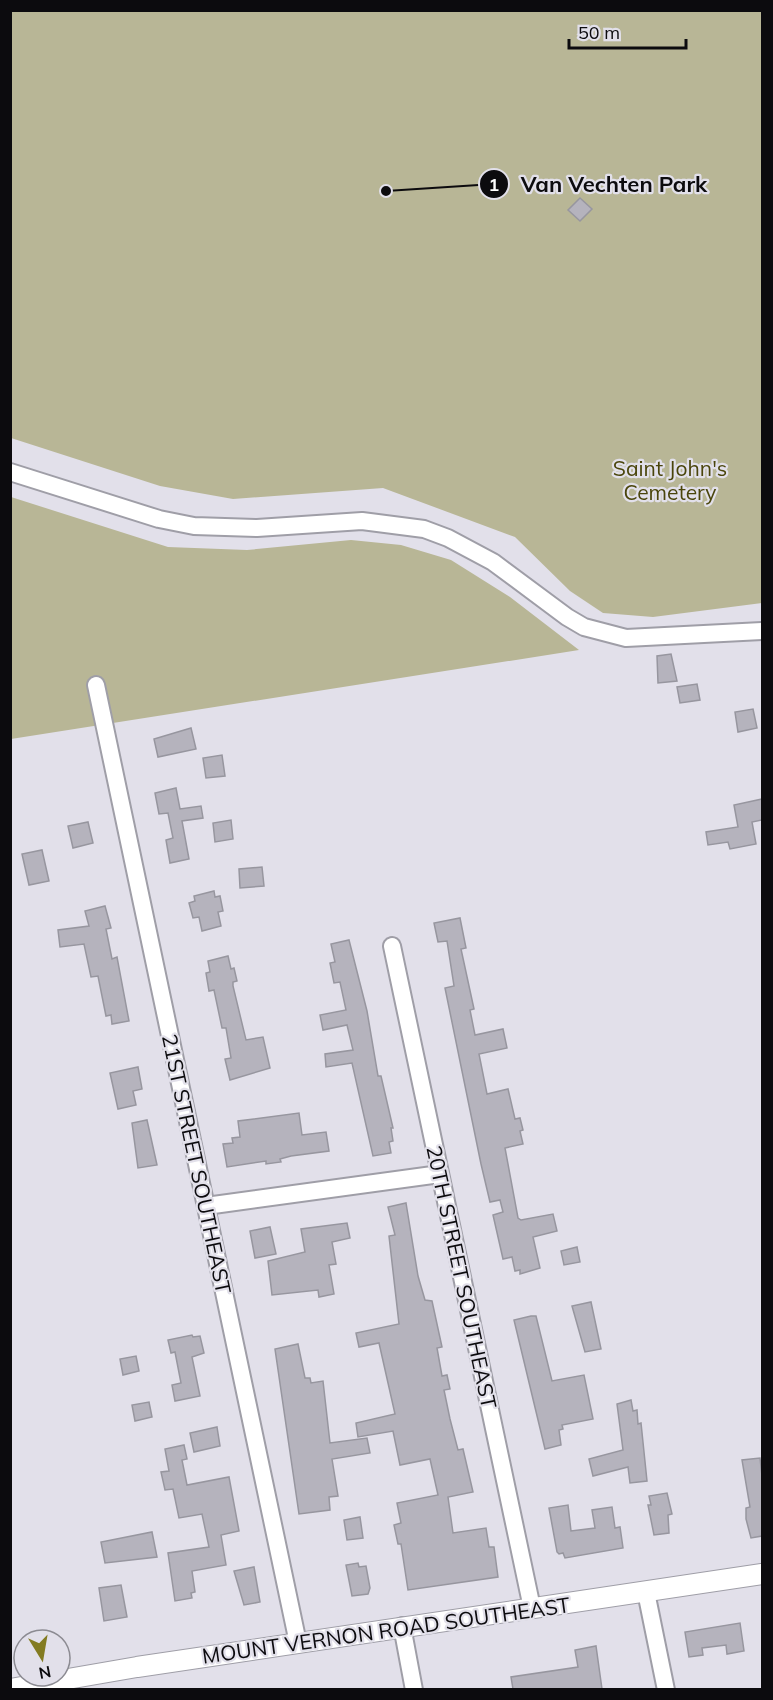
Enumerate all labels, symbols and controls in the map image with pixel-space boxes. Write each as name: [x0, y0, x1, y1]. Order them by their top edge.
scale bar: [569, 12, 686, 50]
text: 50 m: [578, 21, 620, 44]
callout: Van Vechten Park: [479, 164, 719, 204]
text: Van Vechten Park: [520, 170, 708, 198]
text: 1: [489, 173, 499, 196]
park label: Saint John's Cemetery: [613, 455, 727, 505]
street label: 21ST STREET SOUTHEAST: [157, 1032, 237, 1297]
street label: 20TH STREET SOUTHEAST: [421, 1143, 503, 1411]
street label: MOUNT VERNON ROAD SOUTHEAST: [200, 1591, 572, 1669]
north arrow: [12, 1628, 72, 1688]
text: N: [37, 1662, 53, 1684]

